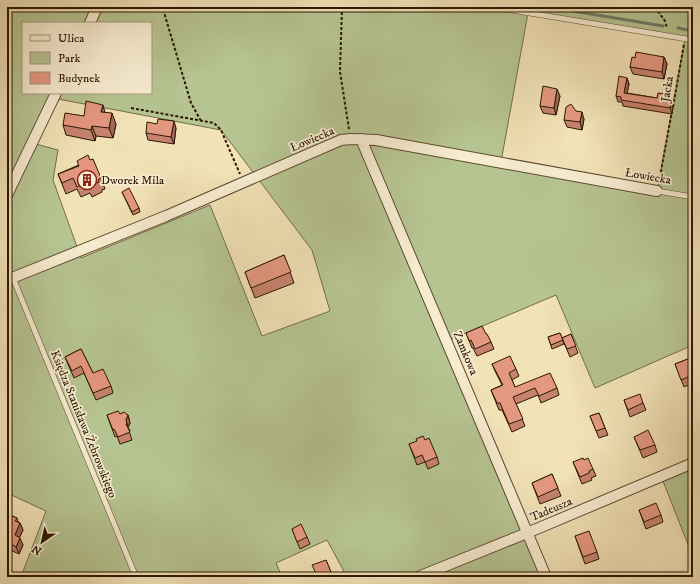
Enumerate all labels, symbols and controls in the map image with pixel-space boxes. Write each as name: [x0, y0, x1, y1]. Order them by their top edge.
legend: [22, 22, 152, 94]
text: Ulica: [58, 31, 85, 46]
text: Park: [58, 51, 80, 66]
text: Budynek: [58, 71, 100, 86]
street label: Jacka: [658, 74, 677, 104]
street label: Łowiecka: [288, 123, 337, 155]
street label: Łowiecka: [624, 165, 673, 188]
building icon: Dworek Mila: [76, 169, 98, 191]
place label: Dworek Mila: [101, 173, 165, 188]
street label: Zamkowa: [450, 329, 482, 378]
street label: Księdza Stanisława Żebrowskiego: [47, 348, 120, 500]
street label: Tadeusza: [528, 494, 575, 525]
north arrow: [22, 522, 62, 562]
text: N: [29, 541, 45, 558]

